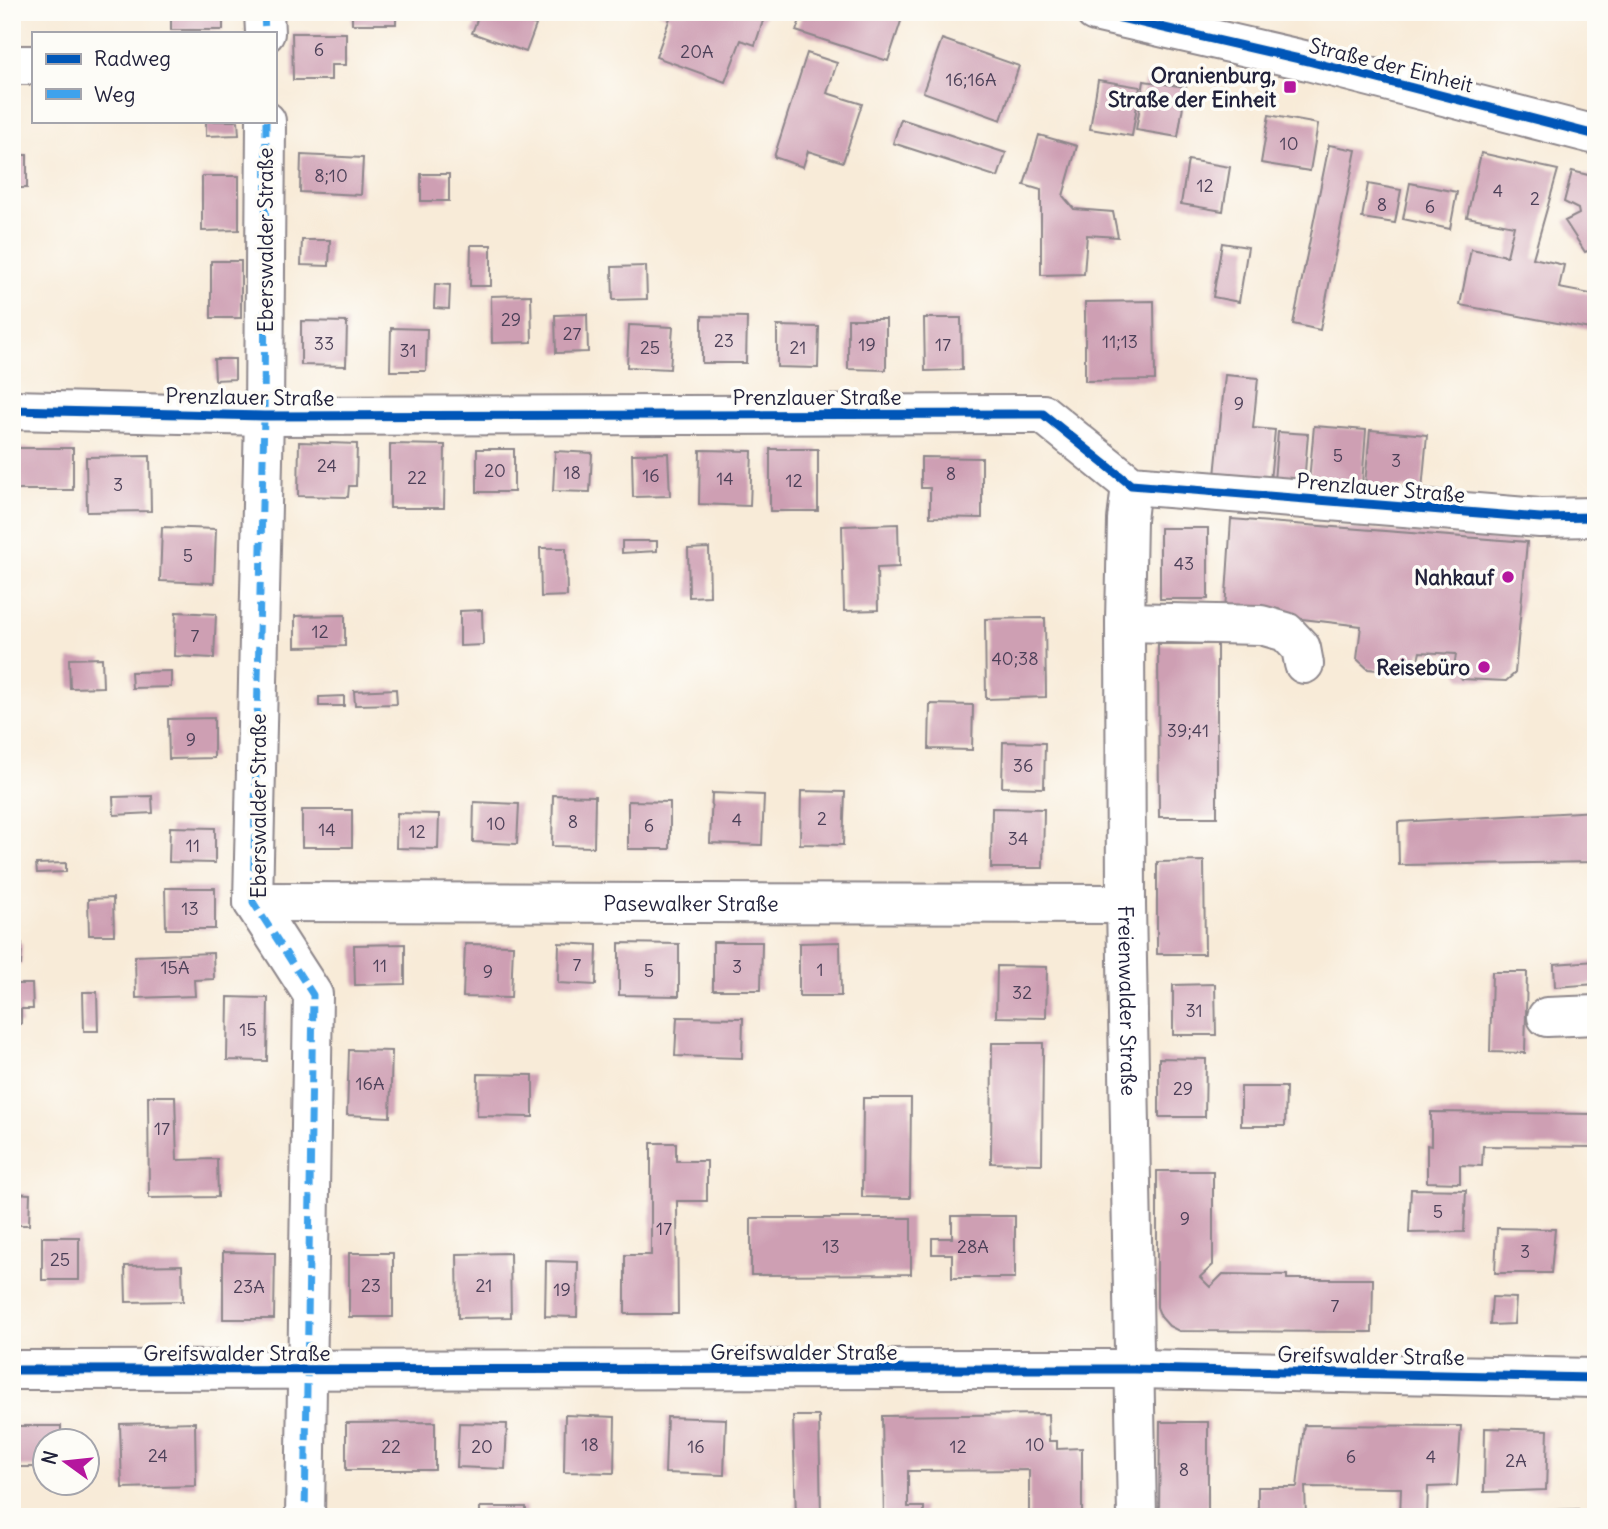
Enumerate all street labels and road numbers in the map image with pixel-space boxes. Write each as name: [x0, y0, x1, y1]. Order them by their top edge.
street label: Straße der Einheit: [1306, 32, 1476, 98]
street label: Eberswalder Straße: [252, 147, 279, 333]
street label: Prenzlauer Straße: [165, 382, 335, 412]
street label: Prenzlauer Straße: [732, 384, 902, 411]
street label: Prenzlauer Straße: [1296, 467, 1466, 509]
street label: Eberswalder Straße: [245, 713, 272, 899]
street label: Pasewalker Straße: [603, 889, 779, 917]
street label: Freienwalder Straße: [1113, 905, 1143, 1096]
street label: Greifswalder Straße: [710, 1339, 898, 1366]
street label: Greifswalder Straße: [143, 1340, 331, 1367]
street label: Greifswalder Straße: [1277, 1341, 1465, 1371]

